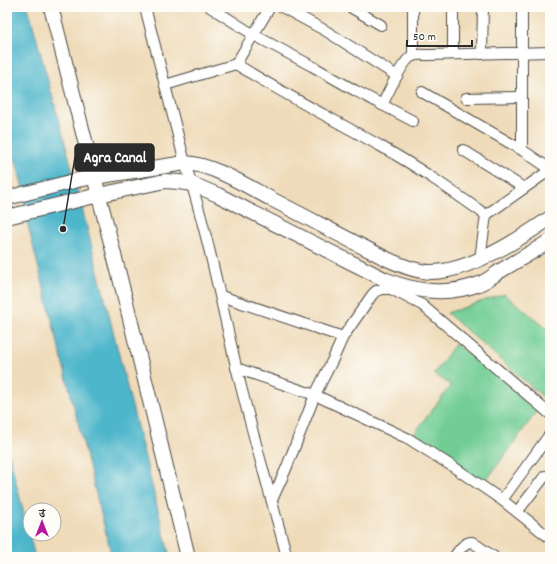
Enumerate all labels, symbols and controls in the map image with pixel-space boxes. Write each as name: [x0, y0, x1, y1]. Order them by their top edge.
scale bar: [407, 22, 472, 48]
text: 50 m: [413, 29, 436, 46]
callout: Agra Canal: [75, 144, 154, 171]
text: Agra Canal: [84, 148, 147, 170]
north arrow: [22, 502, 62, 542]
text: उ: [38, 506, 46, 522]

